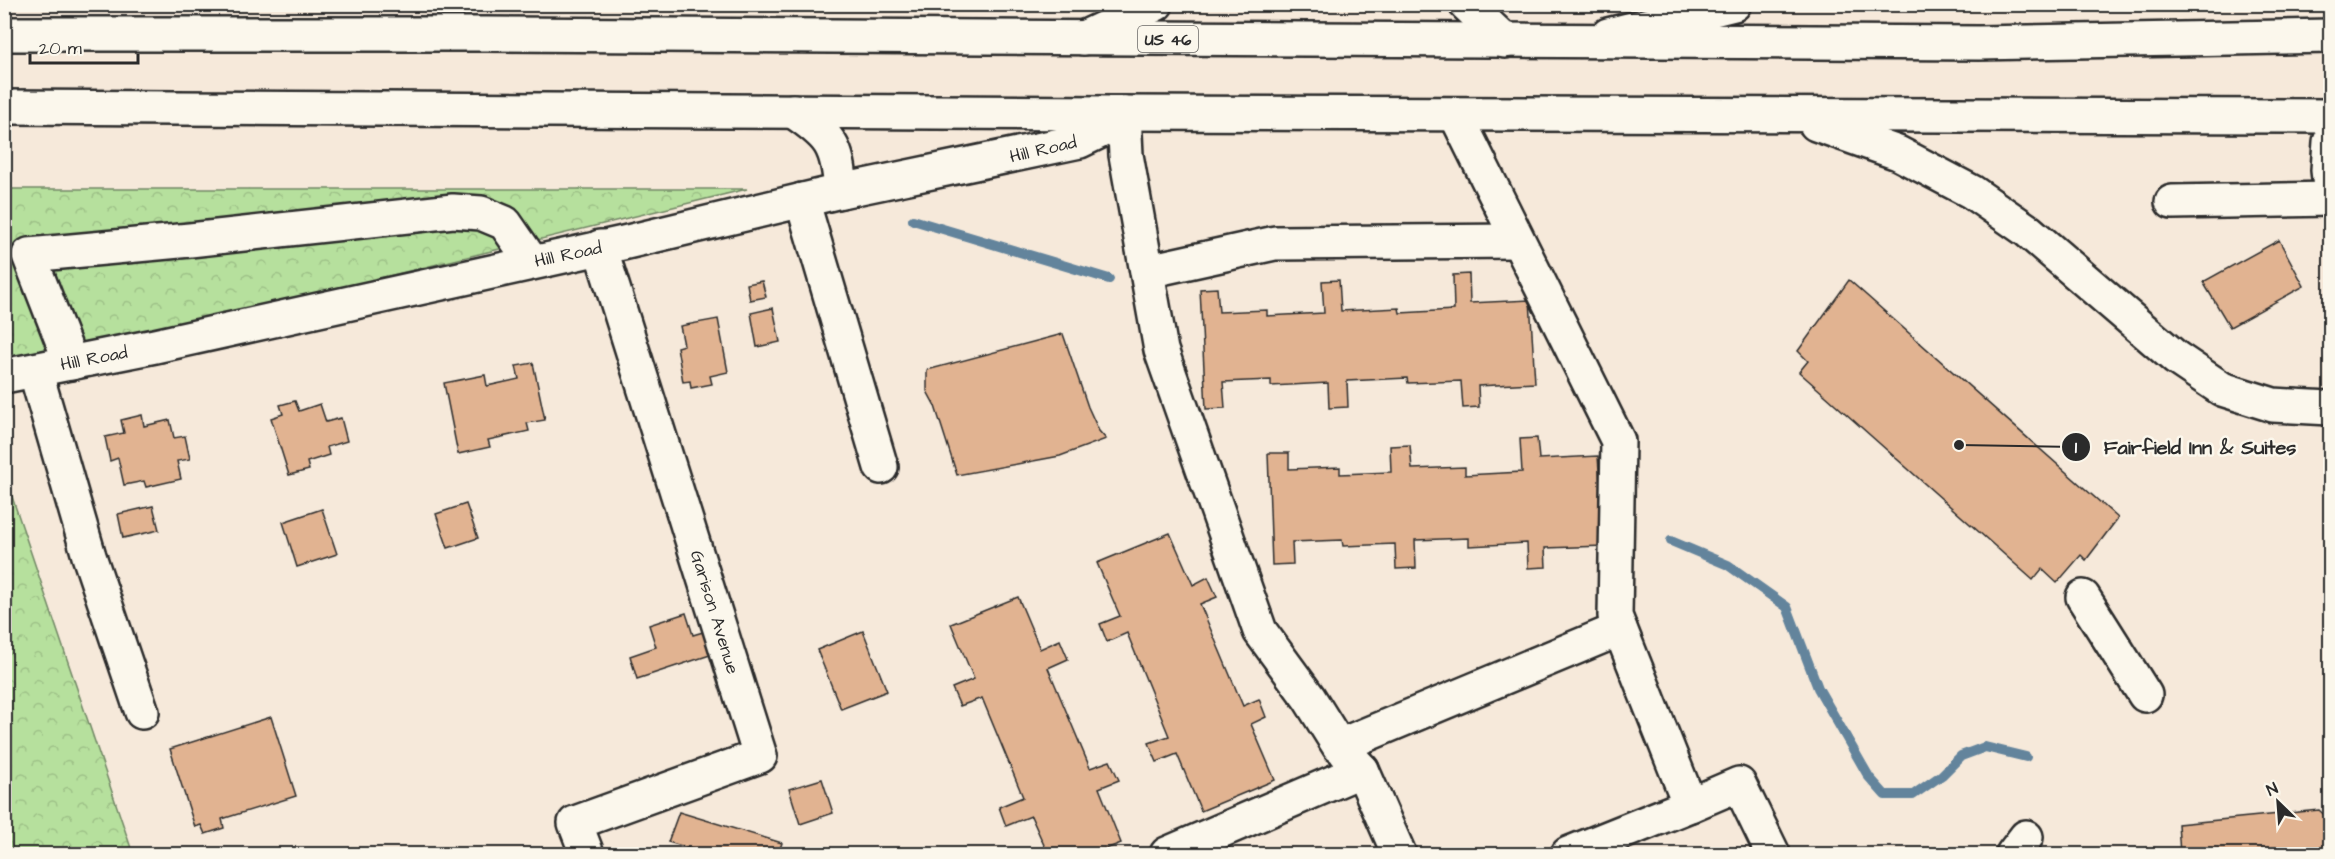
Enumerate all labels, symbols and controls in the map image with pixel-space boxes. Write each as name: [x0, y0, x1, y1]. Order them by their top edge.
road number: US 46: [1138, 26, 1198, 52]
scale bar: [30, 27, 138, 65]
text: 20 m: [39, 36, 82, 61]
street label: Hill Road: [1007, 130, 1079, 169]
street label: Hill Road: [532, 235, 604, 274]
street label: Hill Road: [58, 340, 130, 377]
callout: Fairfield Inn & Suites: [2061, 428, 2308, 466]
text: Fairfield Inn & Suites: [2104, 434, 2296, 462]
text: 1: [2075, 435, 2078, 460]
street label: Garison Avenue: [684, 547, 745, 677]
north arrow: [2248, 772, 2308, 832]
text: N: [2263, 777, 2281, 801]

